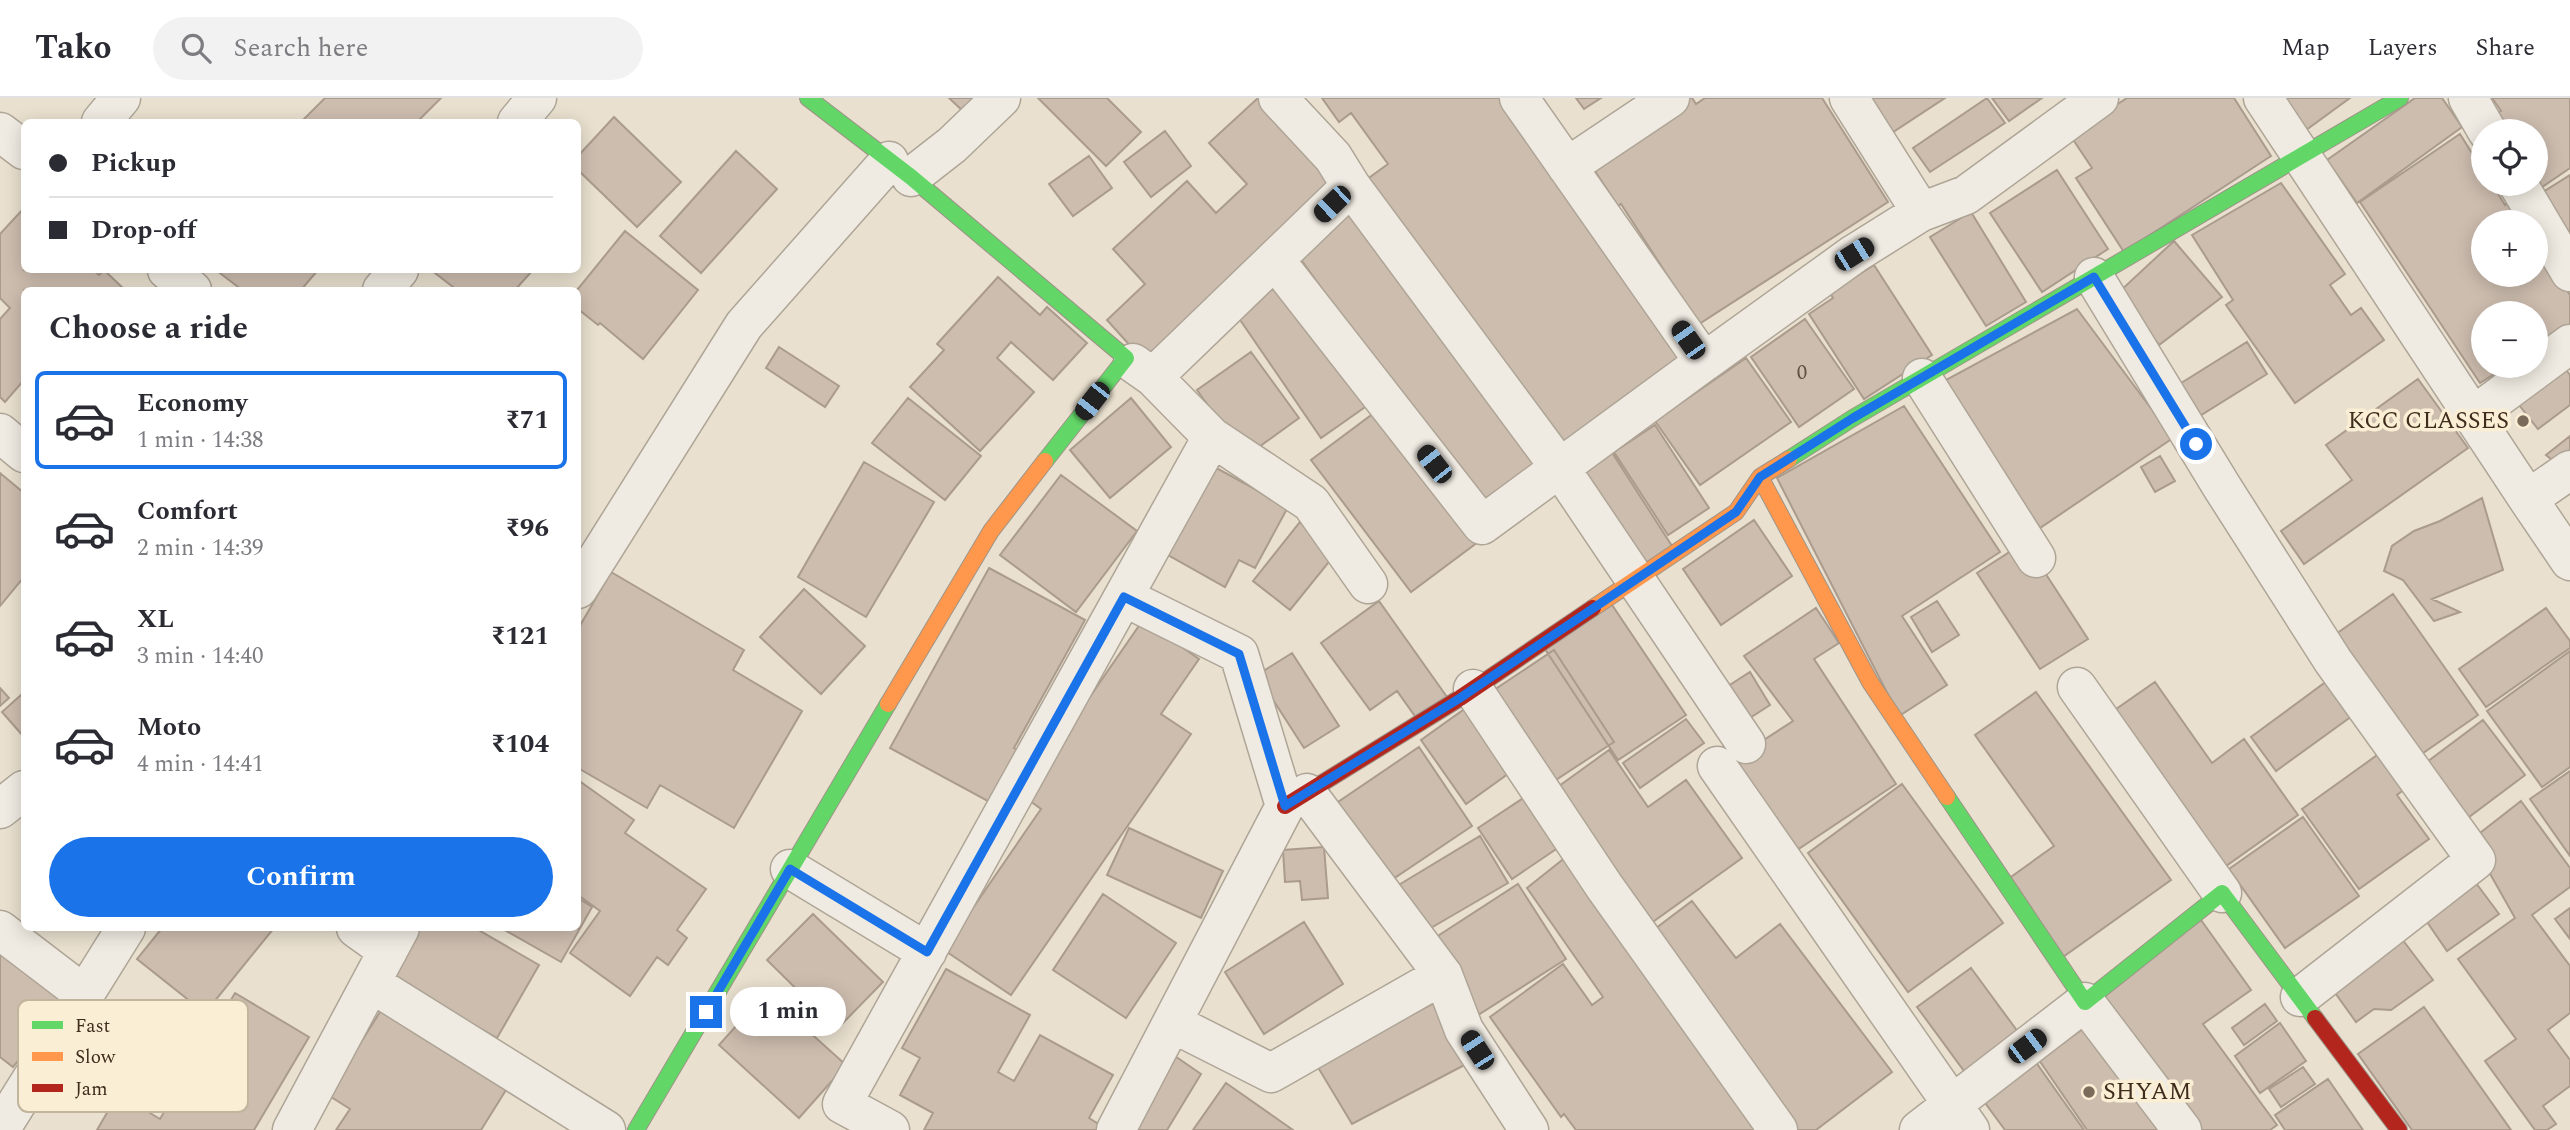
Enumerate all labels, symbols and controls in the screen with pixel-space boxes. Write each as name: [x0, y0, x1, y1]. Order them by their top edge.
search box: [153, 17, 643, 80]
text: Tako: [35, 23, 111, 73]
text: Search here: [233, 28, 368, 68]
icon: search: [177, 29, 215, 67]
text: Map: [2281, 30, 2330, 66]
text: Layers: [2368, 30, 2438, 66]
text: Share: [2476, 30, 2535, 66]
map controls: [2471, 119, 2548, 378]
button: locate: [2471, 119, 2548, 196]
text: Pickup: [91, 143, 176, 183]
car: [1310, 182, 1355, 226]
text: Drop-off: [91, 210, 196, 250]
button: +: [2471, 210, 2548, 287]
car: [1831, 234, 1878, 274]
button: −: [2471, 301, 2548, 378]
text: Choose a ride: [49, 304, 248, 353]
car: [1668, 317, 1709, 363]
house number: 0: [1797, 357, 1807, 389]
car: [1071, 378, 1114, 424]
text: Economy: [137, 383, 247, 423]
icon: car: [53, 389, 116, 452]
text: ₹71: [505, 400, 549, 440]
place label: KCC CLASSES: [2348, 403, 2509, 439]
marker: KCC CLASSES: [2515, 413, 2531, 429]
text: 1 min · 14:38: [137, 423, 264, 458]
route start: [2180, 428, 2212, 460]
car: [1413, 441, 1456, 487]
text: Comfort: [137, 491, 238, 531]
icon: car: [53, 497, 116, 560]
text: ₹96: [505, 508, 549, 548]
text: 2 min · 14:39: [137, 531, 264, 566]
text: XL: [137, 599, 174, 639]
icon: car: [53, 605, 116, 668]
text: ₹121: [491, 616, 549, 656]
text: 3 min · 14:40: [137, 639, 264, 674]
text: Moto: [137, 707, 201, 747]
icon: car: [53, 713, 116, 776]
text: ₹104: [491, 724, 549, 764]
text: 4 min · 14:41: [137, 747, 264, 782]
button: Confirm: [49, 837, 553, 917]
callout: 1 min: [730, 988, 846, 1037]
text: 1 min: [757, 994, 819, 1029]
route end: [690, 996, 722, 1028]
legend: [18, 1000, 248, 1112]
text: Fast: [75, 1012, 111, 1041]
car: [2004, 1025, 2051, 1067]
car: [1457, 1027, 1498, 1073]
text: Slow: [75, 1043, 116, 1072]
place label: SHYAM: [2103, 1074, 2192, 1110]
text: Jam: [75, 1075, 107, 1104]
marker: SHYAM: [2081, 1084, 2097, 1100]

